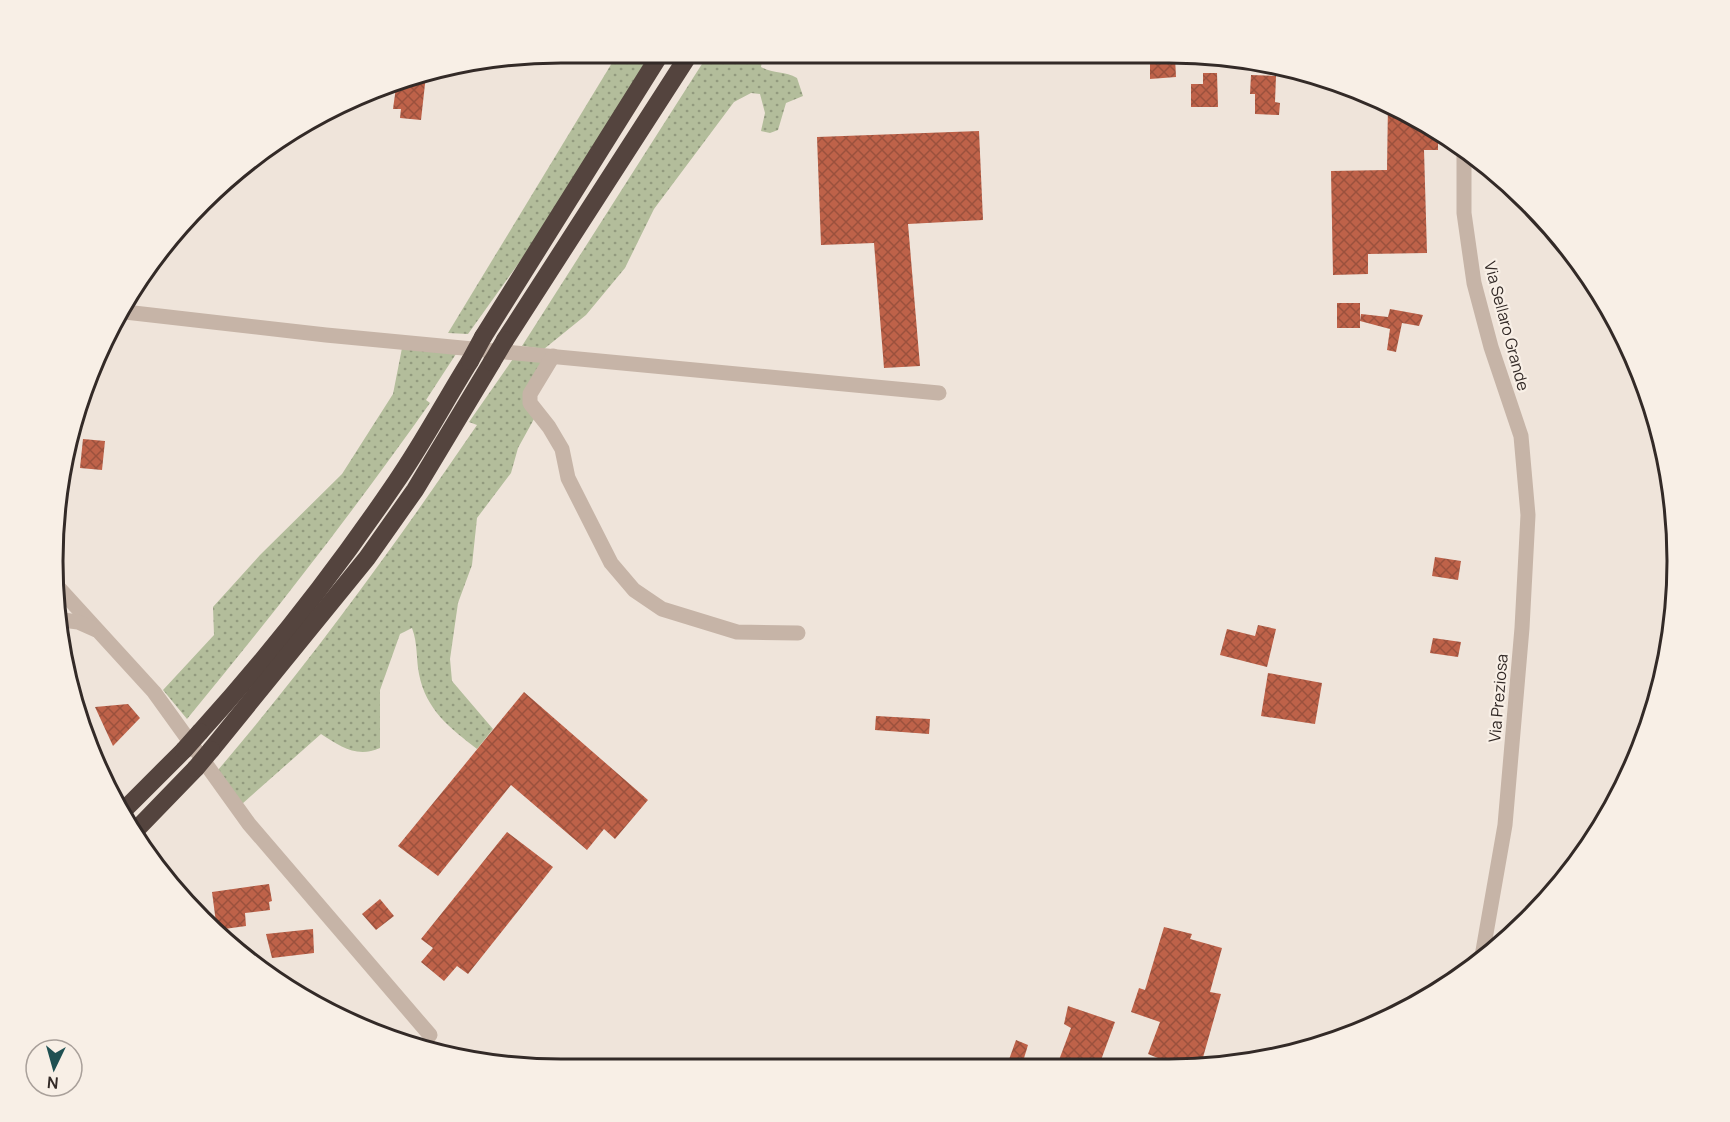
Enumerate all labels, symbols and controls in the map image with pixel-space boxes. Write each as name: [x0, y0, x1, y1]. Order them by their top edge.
street label: Via Sellaro Grande: [1479, 259, 1535, 393]
street label: Via Preziosa: [1483, 653, 1513, 743]
north arrow: [24, 1038, 84, 1098]
text: N: [46, 1071, 59, 1094]

